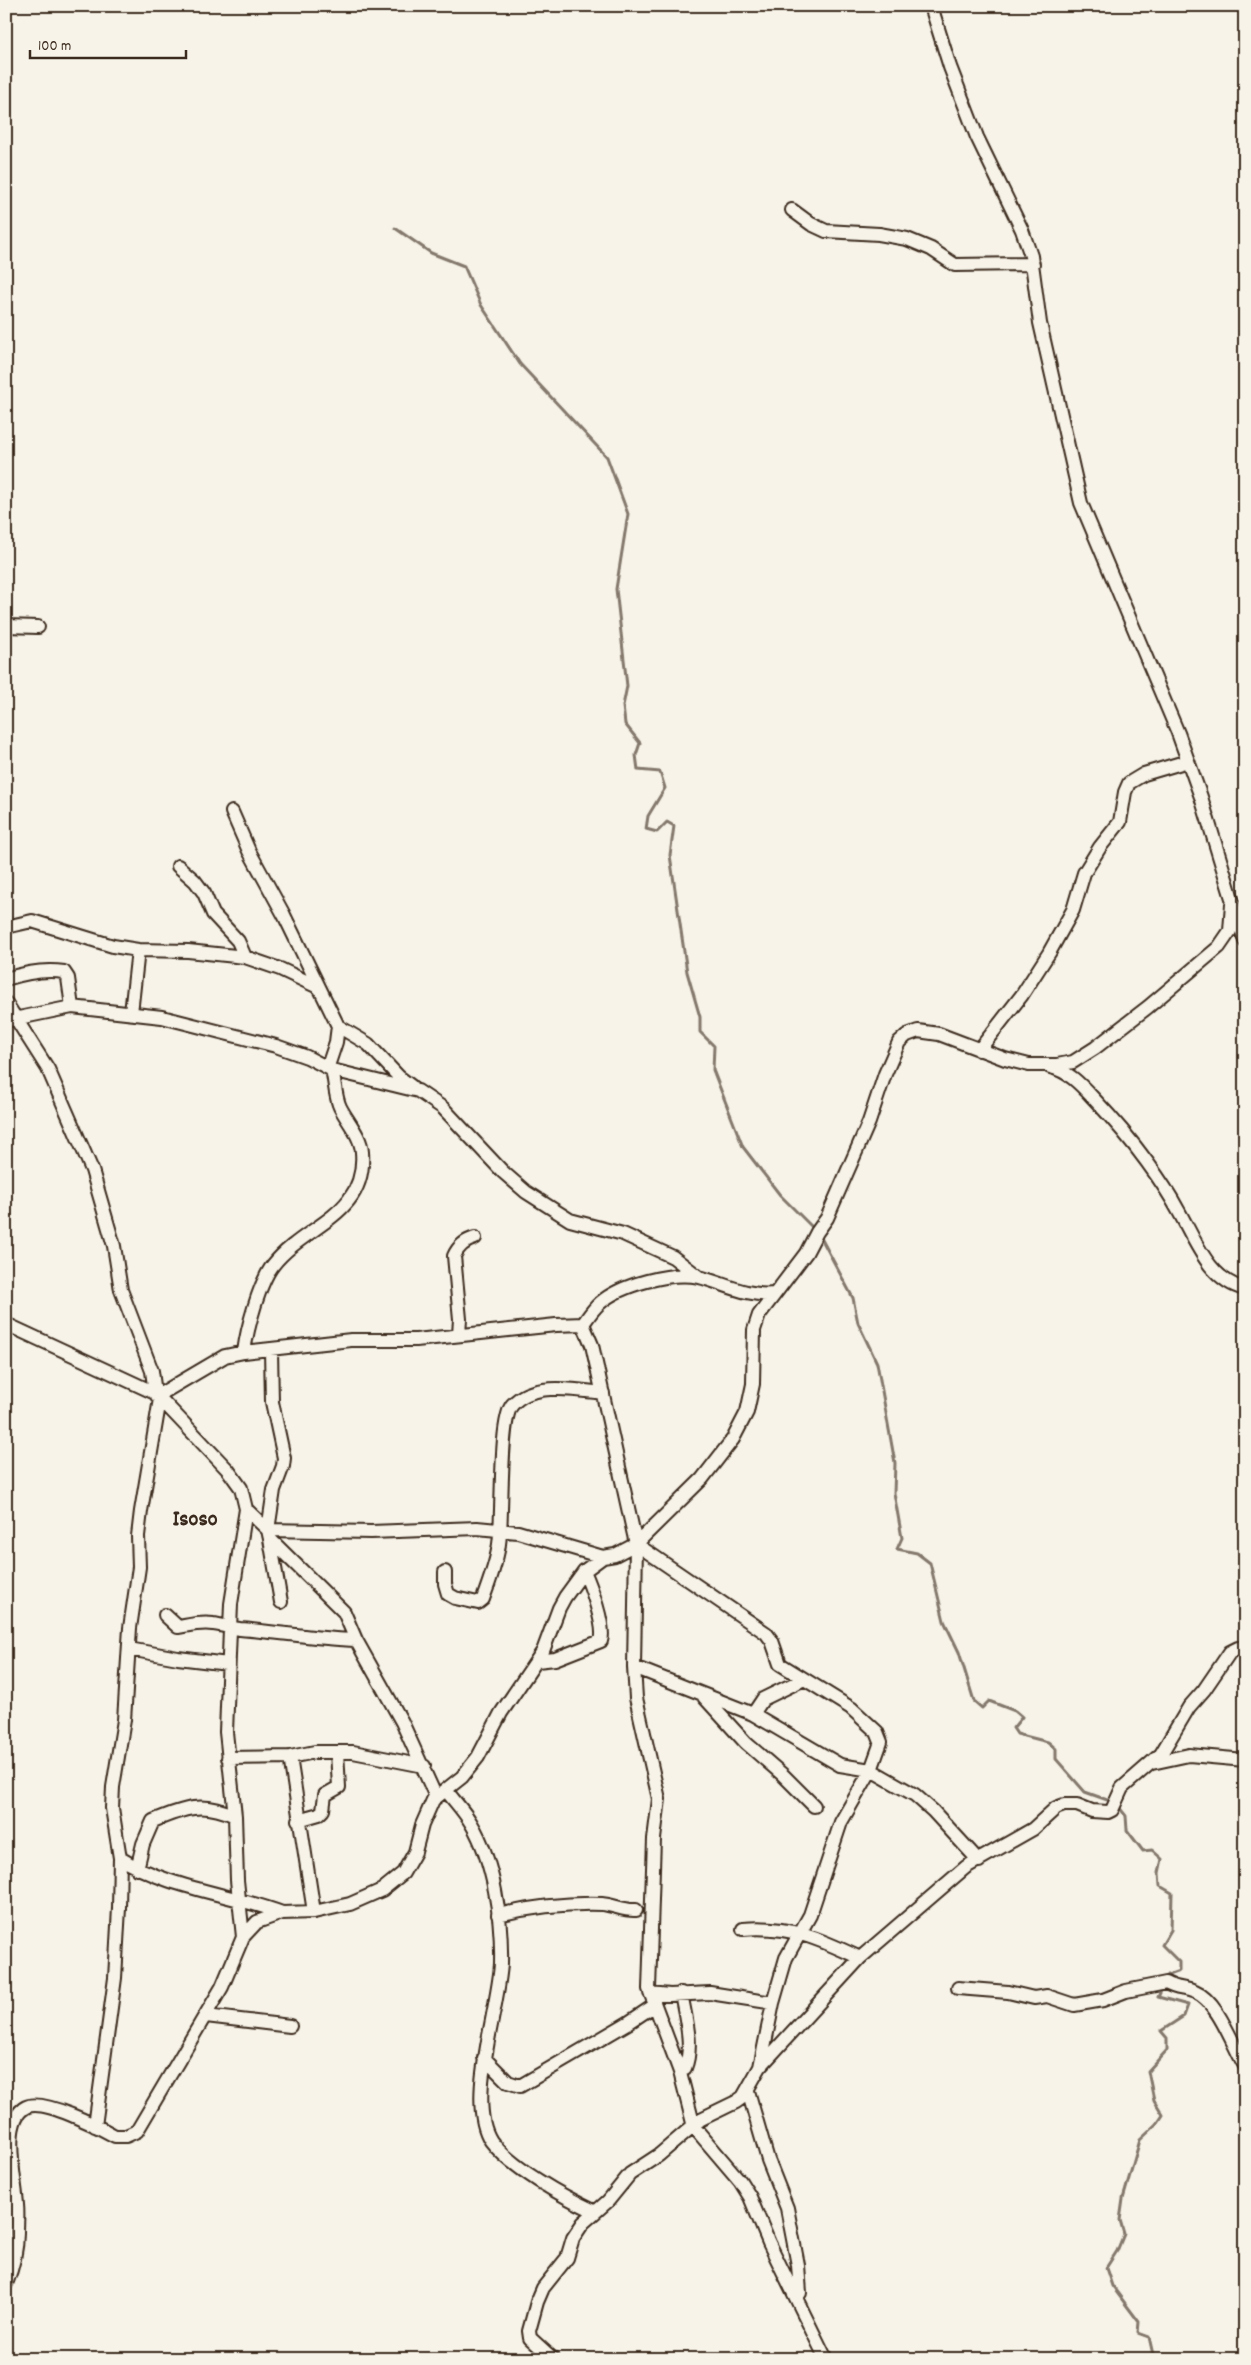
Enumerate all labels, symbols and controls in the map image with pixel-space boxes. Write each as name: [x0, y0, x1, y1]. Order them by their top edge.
scale bar: [30, 28, 186, 60]
text: 100 m: [38, 36, 71, 58]
district label: Isoso: [173, 1505, 218, 1536]

